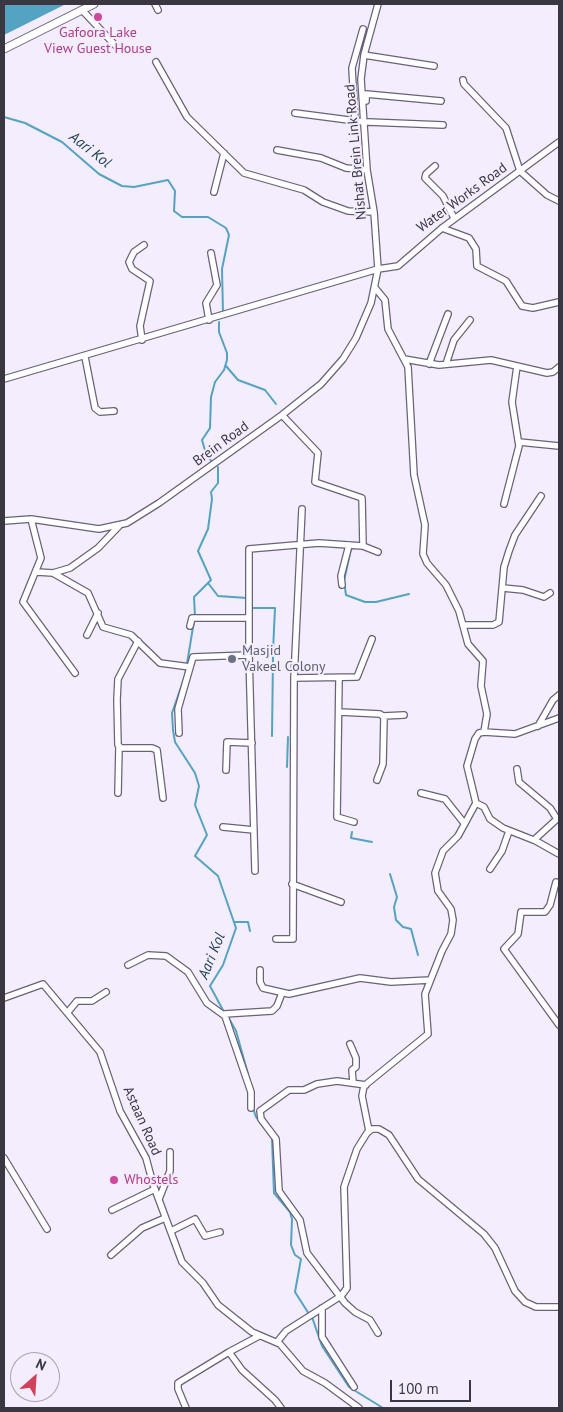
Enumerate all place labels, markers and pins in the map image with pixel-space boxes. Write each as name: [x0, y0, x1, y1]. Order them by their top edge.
marker: Gafoora Lake View Guest House: [92, 11, 104, 23]
place label: Gafoora Lake View Guest House: [44, 25, 152, 58]
place label: Masjid Vakeel Colony: [242, 643, 325, 676]
marker: Masjid Vakeel Colony: [226, 653, 238, 665]
place label: Whostels: [124, 1172, 178, 1188]
marker: Whostels: [108, 1174, 120, 1186]

